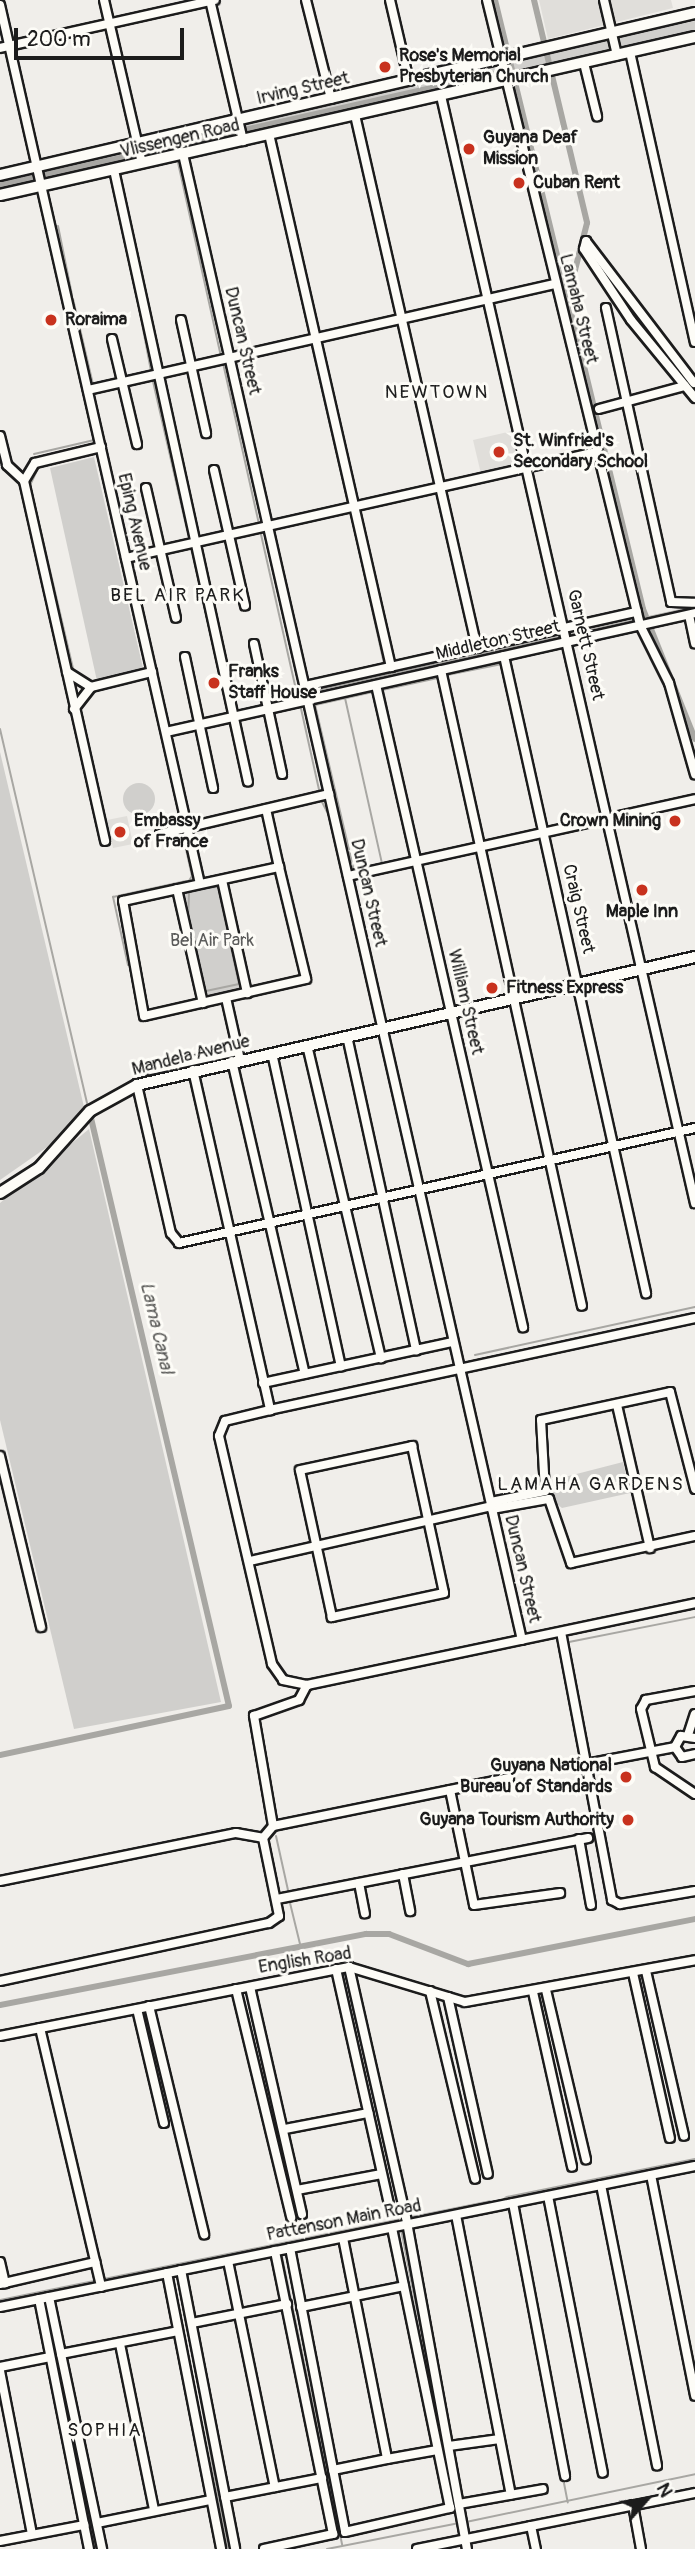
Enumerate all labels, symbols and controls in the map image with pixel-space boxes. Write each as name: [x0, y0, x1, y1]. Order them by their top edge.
scale bar: [18, 14, 187, 58]
text: 200 m: [27, 26, 91, 53]
place label: Rose's Memorial Presbyterian Church: [399, 46, 548, 88]
marker: Rose's Memorial Presbyterian Church: [377, 59, 393, 75]
street label: Irving Street: [254, 68, 352, 110]
street label: Vlissengen Road: [118, 115, 242, 163]
place label: Guyana Deaf Mission: [483, 128, 578, 170]
marker: Guyana Deaf Mission: [461, 141, 477, 157]
place label: Cuban Rent: [533, 172, 620, 194]
marker: Cuban Rent: [511, 175, 527, 191]
street label: Lamaha Street: [554, 252, 602, 366]
street label: Duncan Street: [219, 285, 265, 397]
place label: Roraima: [65, 309, 127, 331]
marker: Roraima: [43, 312, 59, 328]
district label: NEWTOWN: [386, 382, 488, 404]
place label: St. Winfried's Secondary School: [513, 431, 648, 474]
marker: St. Winfried's Secondary School: [491, 444, 507, 460]
street label: Eping Avenue: [112, 471, 156, 573]
district label: BEL AIR PARK: [112, 585, 244, 607]
street label: Garnett Street: [562, 588, 608, 702]
street label: Middleton Street: [434, 616, 562, 666]
place label: Franks Staff House: [228, 662, 317, 704]
marker: Franks Staff House: [206, 675, 222, 691]
place label: Crown Mining: [560, 810, 661, 832]
place label: Embassy of France: [134, 811, 208, 854]
marker: Crown Mining: [667, 813, 683, 829]
marker: Embassy of France: [112, 824, 128, 840]
street label: Duncan Street: [345, 837, 391, 949]
street label: Craig Street: [557, 862, 599, 956]
marker: Maple Inn: [634, 882, 650, 898]
place label: Maple Inn: [606, 901, 678, 923]
park label: Bel Air Park: [170, 930, 254, 952]
street label: William Street: [442, 947, 488, 1057]
place label: Fitness Express: [506, 977, 623, 999]
marker: Fitness Express: [484, 980, 500, 996]
street label: Mandela Avenue: [130, 1031, 252, 1081]
water label: Lama Canal: [134, 1280, 178, 1376]
district label: LAMAHA GARDENS: [499, 1474, 683, 1496]
street label: Duncan Street: [499, 1513, 545, 1625]
place label: Guyana National Bureau of Standards: [460, 1756, 612, 1798]
marker: Guyana National Bureau of Standards: [618, 1769, 634, 1785]
place label: Guyana Tourism Authority: [420, 1809, 614, 1831]
marker: Guyana Tourism Authority: [620, 1812, 636, 1828]
street label: English Road: [257, 1943, 353, 1979]
street label: Pattenson Main Road: [265, 2195, 423, 2247]
district label: SOPHIA: [68, 2420, 142, 2442]
north arrow: [611, 2465, 681, 2535]
text: N: [651, 2479, 678, 2501]

